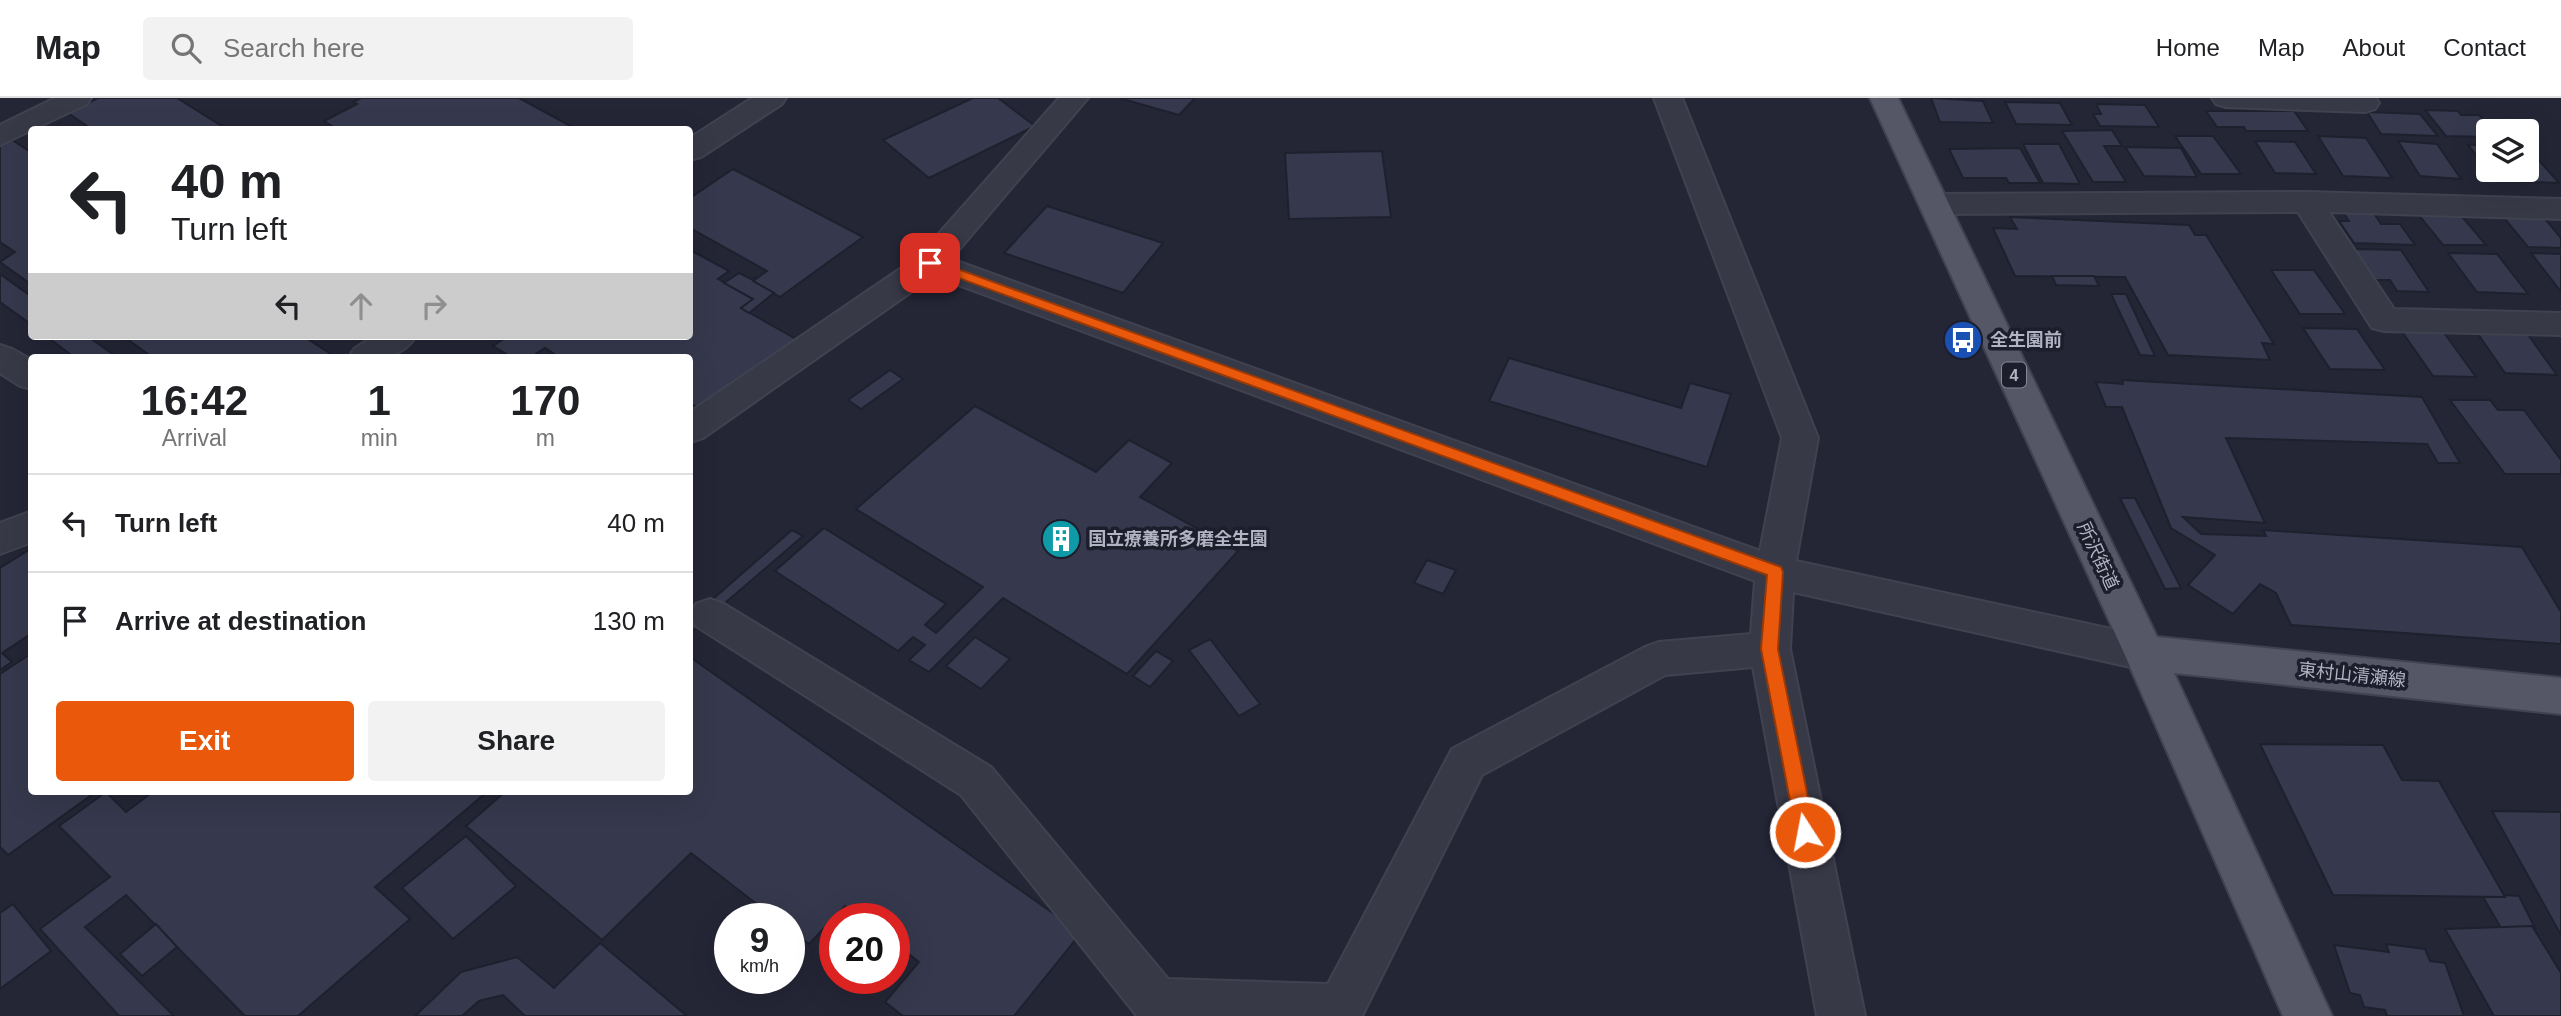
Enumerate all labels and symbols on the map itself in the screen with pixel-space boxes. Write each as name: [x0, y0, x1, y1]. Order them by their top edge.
pin: [900, 233, 960, 293]
bus stop icon: 全生園前: [1942, 319, 1984, 361]
place label: 全生園前: [1990, 330, 2062, 350]
road number: 4: [2002, 362, 2026, 388]
building icon: 国立療養所多磨全生園: [1040, 518, 1082, 560]
street label: 所沢街道: [2074, 519, 2122, 593]
place label: 国立療養所多磨全生園: [1088, 529, 1268, 549]
street label: 東村山清瀬線: [2297, 659, 2407, 691]
position arrow: [1768, 795, 1842, 869]
speed limit sign: 20: [819, 903, 910, 994]

